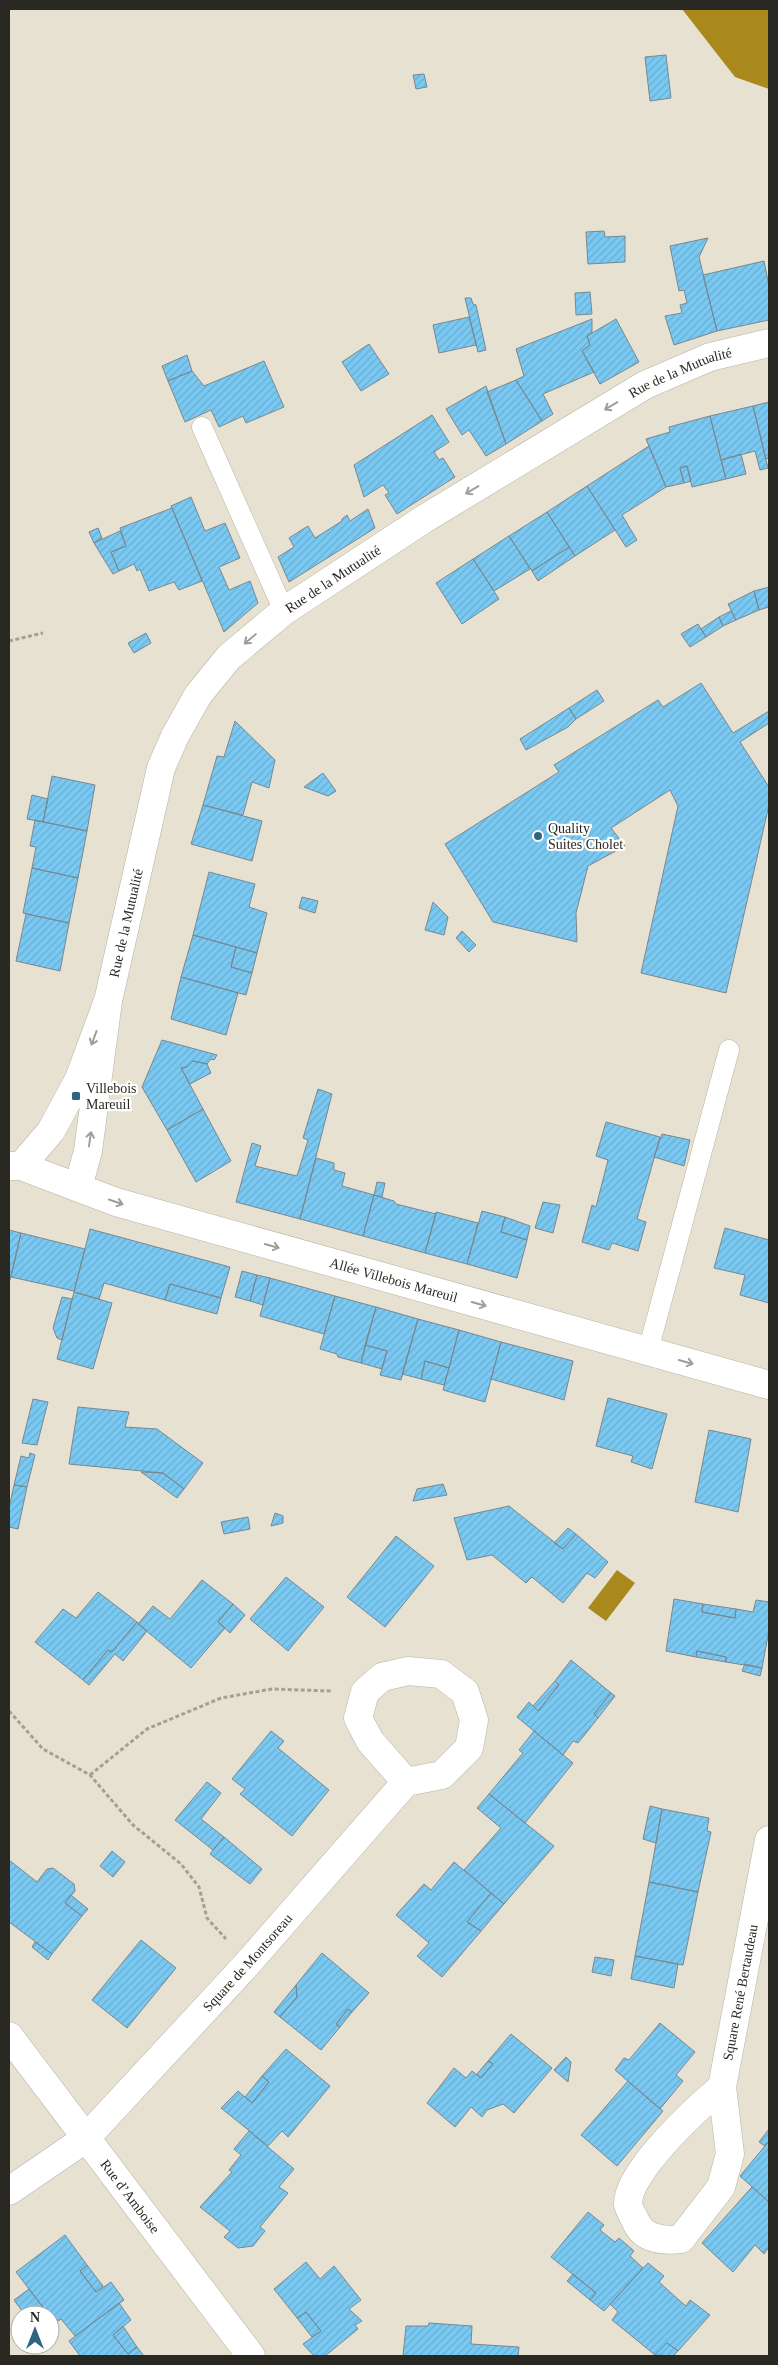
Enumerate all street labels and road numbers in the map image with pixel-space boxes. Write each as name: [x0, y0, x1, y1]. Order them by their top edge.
street label: Rue de la Mutualité: [626, 345, 733, 401]
street label: Rue de la Mutualité: [283, 543, 383, 616]
street label: Rue de la Mutualité: [107, 867, 146, 979]
street label: Allée Villebois Mareuil: [328, 1255, 459, 1305]
street label: Square de Montsoreau: [200, 1911, 295, 2015]
street label: Square René Bertaudeau: [720, 1923, 761, 2062]
street label: Rue d’Amboise: [97, 2157, 162, 2236]

